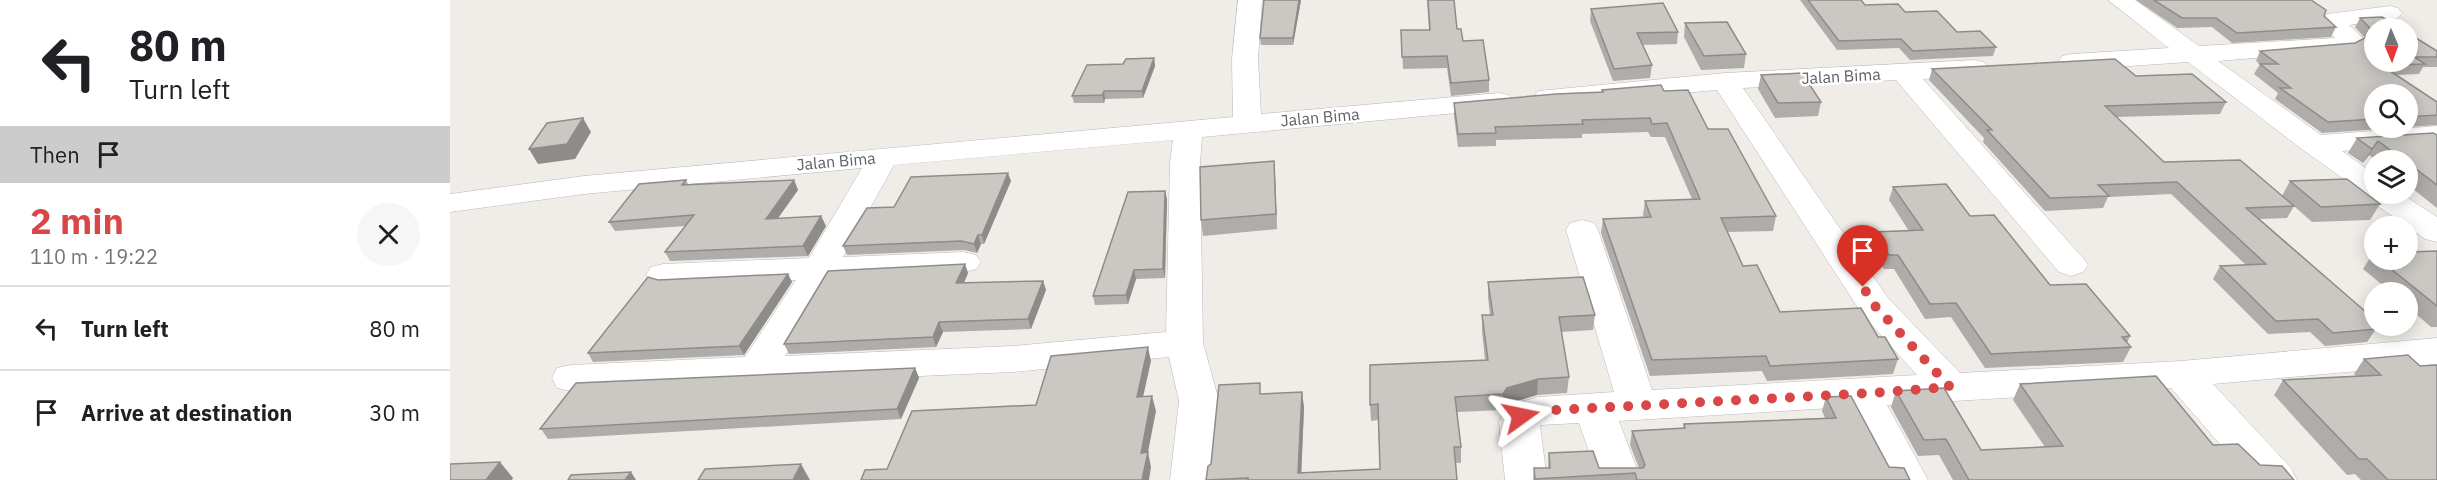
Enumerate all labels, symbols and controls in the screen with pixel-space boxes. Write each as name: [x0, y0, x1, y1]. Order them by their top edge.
text: 80 m: [129, 18, 227, 73]
north arrow: [2364, 18, 2418, 72]
map controls: [2364, 18, 2418, 336]
icon: left: [30, 24, 108, 102]
street label: Jalan Bima: [1801, 64, 1882, 88]
text: Turn left: [129, 71, 230, 106]
button: search: [2364, 84, 2418, 138]
street label: Jalan Bima: [1280, 104, 1361, 130]
icon: arrive: [92, 138, 125, 171]
text: Then: [30, 140, 80, 169]
street label: Jalan Bima: [796, 148, 877, 174]
button: layers: [2364, 150, 2418, 204]
text: 2 min: [30, 197, 124, 244]
button: close: [357, 203, 420, 266]
button: +: [2364, 216, 2418, 270]
pin: [1837, 225, 1888, 287]
icon: arrive: [1846, 234, 1879, 267]
text: 110 m · 19:22: [30, 243, 158, 270]
button: −: [2364, 282, 2418, 336]
icon: left: [30, 312, 63, 345]
text: Turn left: [81, 314, 169, 343]
text: 80 m: [369, 314, 420, 343]
position arrow: [1489, 384, 1553, 448]
icon: arrive: [30, 396, 63, 429]
text: Arrive at destination: [81, 398, 292, 427]
text: 30 m: [369, 398, 420, 427]

